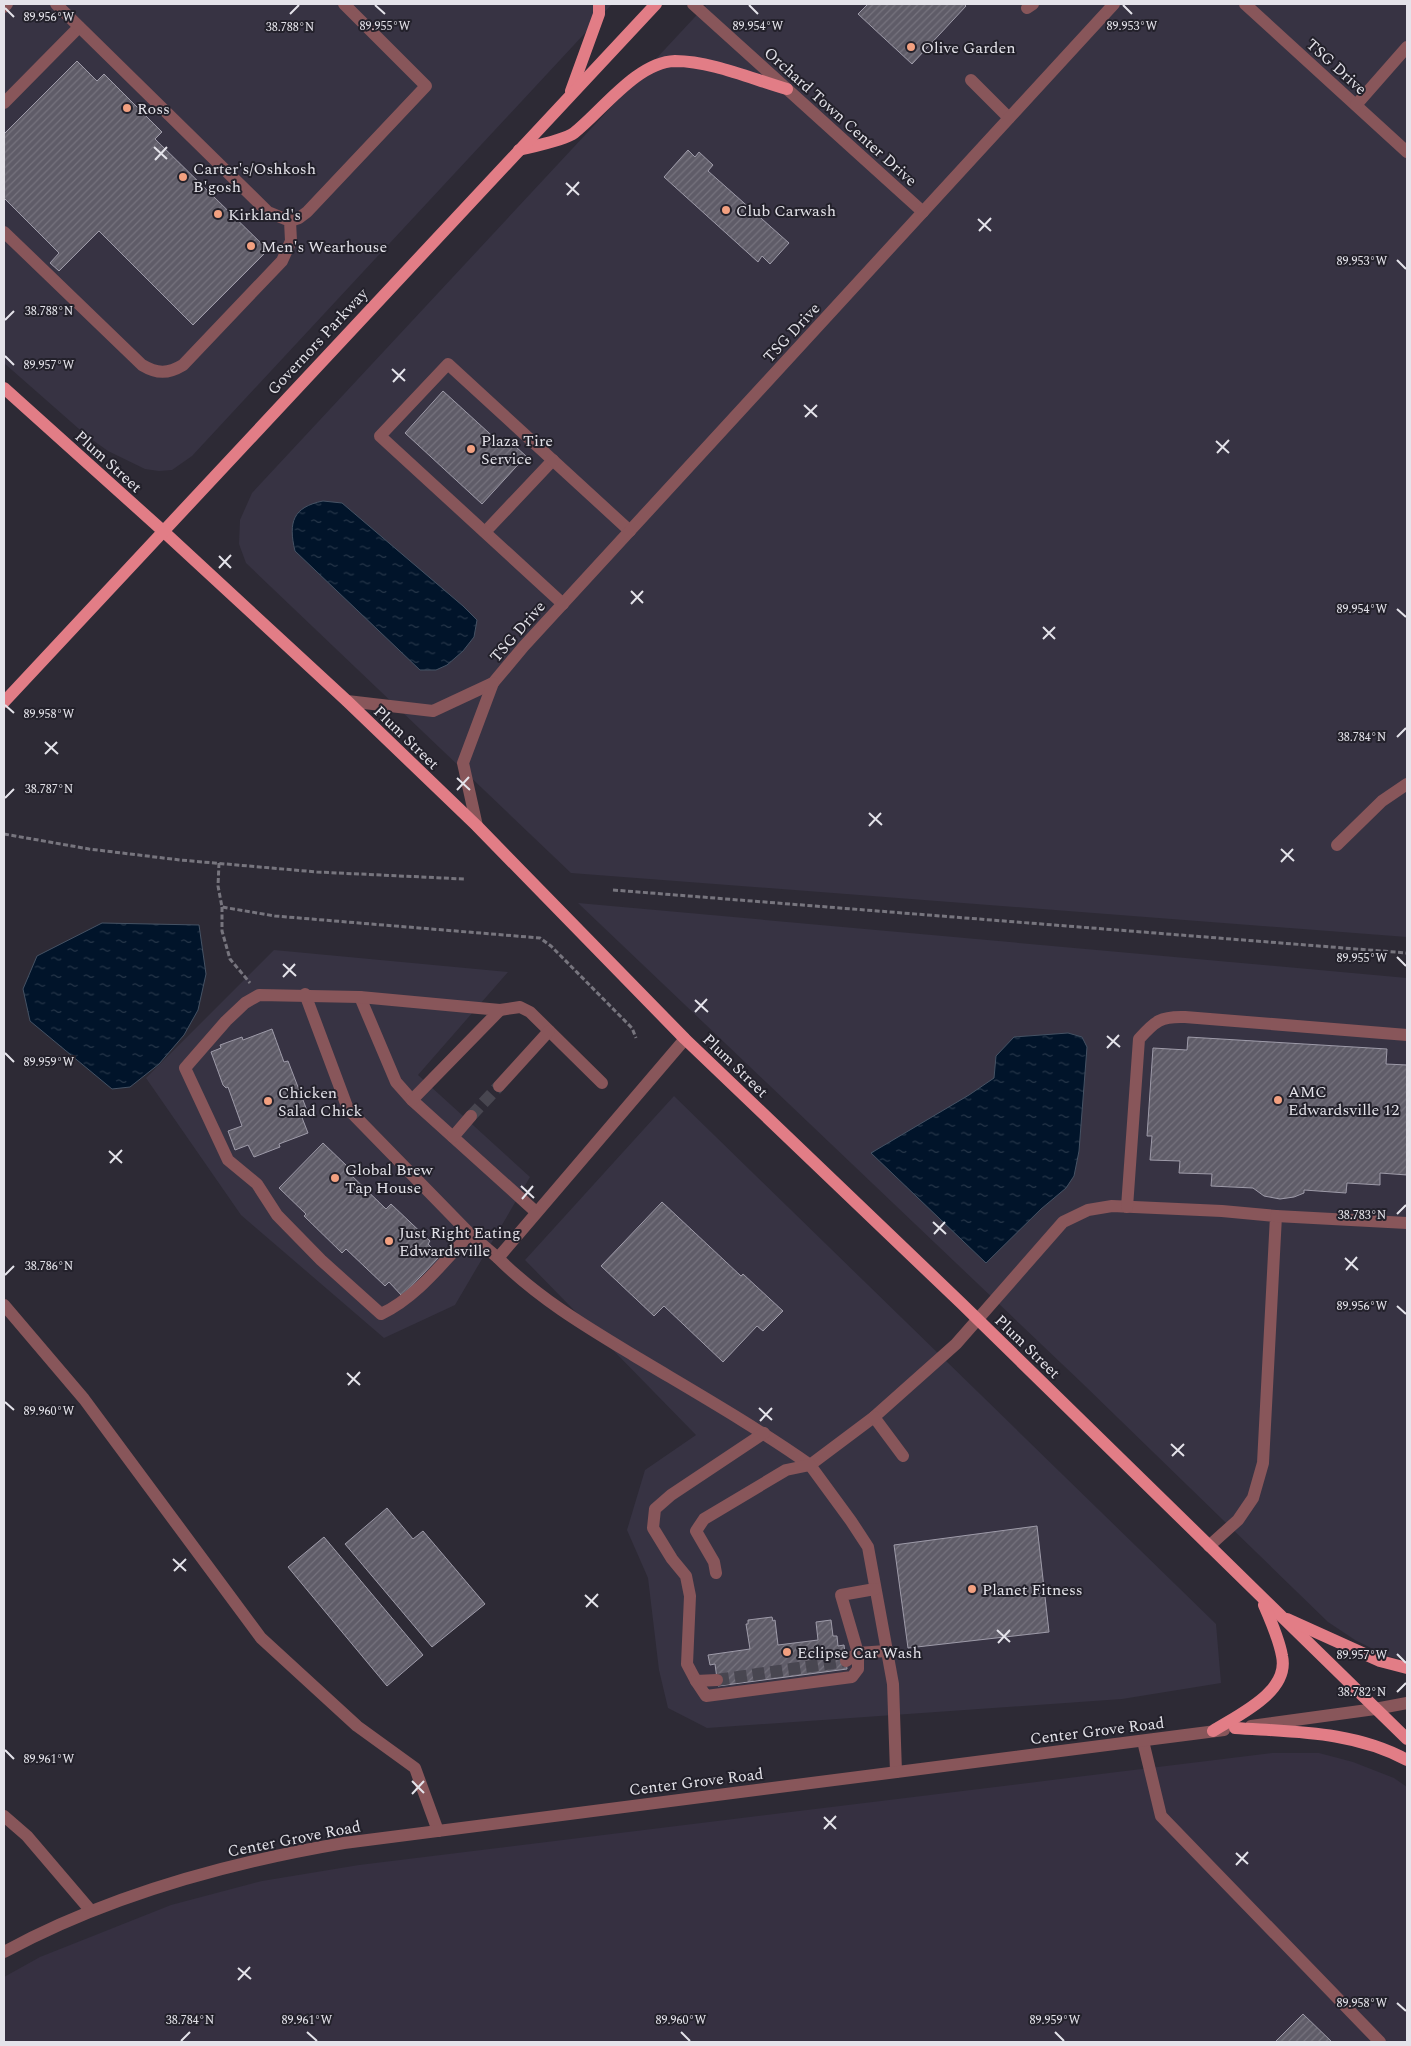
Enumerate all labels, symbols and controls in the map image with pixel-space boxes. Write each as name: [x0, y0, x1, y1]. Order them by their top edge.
text: 89.956°W: [24, 8, 75, 27]
text: 89.955°W: [360, 17, 411, 36]
text: 89.954°W: [733, 17, 784, 36]
text: 89.953°W: [1107, 17, 1158, 36]
text: 38.788°N: [266, 18, 314, 37]
street label: TSG Drive: [1301, 33, 1372, 101]
place label: Olive Garden: [921, 36, 1016, 60]
street label: Orchard Town Center Drive: [758, 41, 922, 192]
marker: Olive Garden: [905, 41, 917, 53]
place label: Ross: [137, 97, 170, 121]
marker: Ross: [121, 102, 133, 114]
place label: Carter's/Oshkosh B'gosh: [193, 157, 316, 199]
marker: Carter's/Oshkosh B'gosh: [177, 171, 189, 183]
place label: Club Carwash: [736, 199, 836, 223]
place label: Kirkland's: [228, 203, 301, 227]
marker: Club Carwash: [720, 204, 732, 216]
marker: Kirkland's: [212, 208, 224, 220]
place label: Men's Wearhouse: [261, 235, 387, 259]
marker: Men's Wearhouse: [245, 240, 257, 252]
text: 89.953°W: [1337, 252, 1388, 271]
street label: Governors Parkway: [262, 282, 375, 400]
street label: TSG Drive: [757, 297, 826, 368]
text: 38.788°N: [25, 302, 73, 321]
text: 89.957°W: [24, 356, 75, 375]
street label: Plum Street: [69, 425, 148, 499]
place label: Plaza Tire Service: [481, 429, 553, 471]
marker: Plaza Tire Service: [465, 443, 477, 455]
street label: TSG Drive: [484, 596, 551, 668]
text: 89.954°W: [1337, 600, 1388, 619]
street label: Plum Street: [368, 700, 445, 776]
text: 89.958°W: [24, 705, 75, 724]
text: 38.784°N: [1338, 728, 1386, 747]
text: 38.787°N: [25, 780, 73, 799]
text: 89.955°W: [1337, 949, 1388, 968]
street label: Plum Street: [697, 1028, 774, 1104]
text: 89.959°W: [24, 1053, 75, 1072]
place label: AMC Edwardsville 12: [1288, 1080, 1399, 1122]
place label: Chicken Salad Chick: [278, 1081, 363, 1123]
marker: AMC Edwardsville 12: [1272, 1094, 1284, 1106]
marker: Chicken Salad Chick: [262, 1095, 274, 1107]
place label: Global Brew Tap House: [345, 1158, 434, 1200]
marker: Global Brew Tap House: [329, 1172, 341, 1184]
text: 38.783°N: [1338, 1206, 1386, 1225]
place label: Just Right Eating Edwardsville: [399, 1221, 521, 1263]
marker: Just Right Eating Edwardsville: [383, 1235, 395, 1247]
text: 38.786°N: [25, 1257, 73, 1276]
text: 89.956°W: [1337, 1297, 1388, 1316]
street label: Plum Street: [989, 1309, 1066, 1385]
text: 89.960°W: [24, 1402, 75, 1421]
place label: Planet Fitness: [982, 1578, 1083, 1602]
marker: Planet Fitness: [966, 1583, 978, 1595]
place label: Eclipse Car Wash: [797, 1641, 922, 1665]
marker: Eclipse Car Wash: [781, 1646, 793, 1658]
text: 89.957°W: [1337, 1646, 1388, 1665]
text: 38.782°N: [1338, 1683, 1386, 1702]
street label: Center Grove Road: [1029, 1711, 1166, 1751]
text: 89.961°W: [24, 1750, 75, 1769]
street label: Center Grove Road: [628, 1762, 765, 1802]
street label: Center Grove Road: [226, 1814, 363, 1864]
text: 89.958°W: [1337, 1994, 1388, 2013]
text: 38.784°N: [166, 2011, 214, 2030]
text: 89.961°W: [282, 2011, 333, 2030]
text: 89.960°W: [656, 2011, 707, 2030]
text: 89.959°W: [1030, 2011, 1081, 2030]

